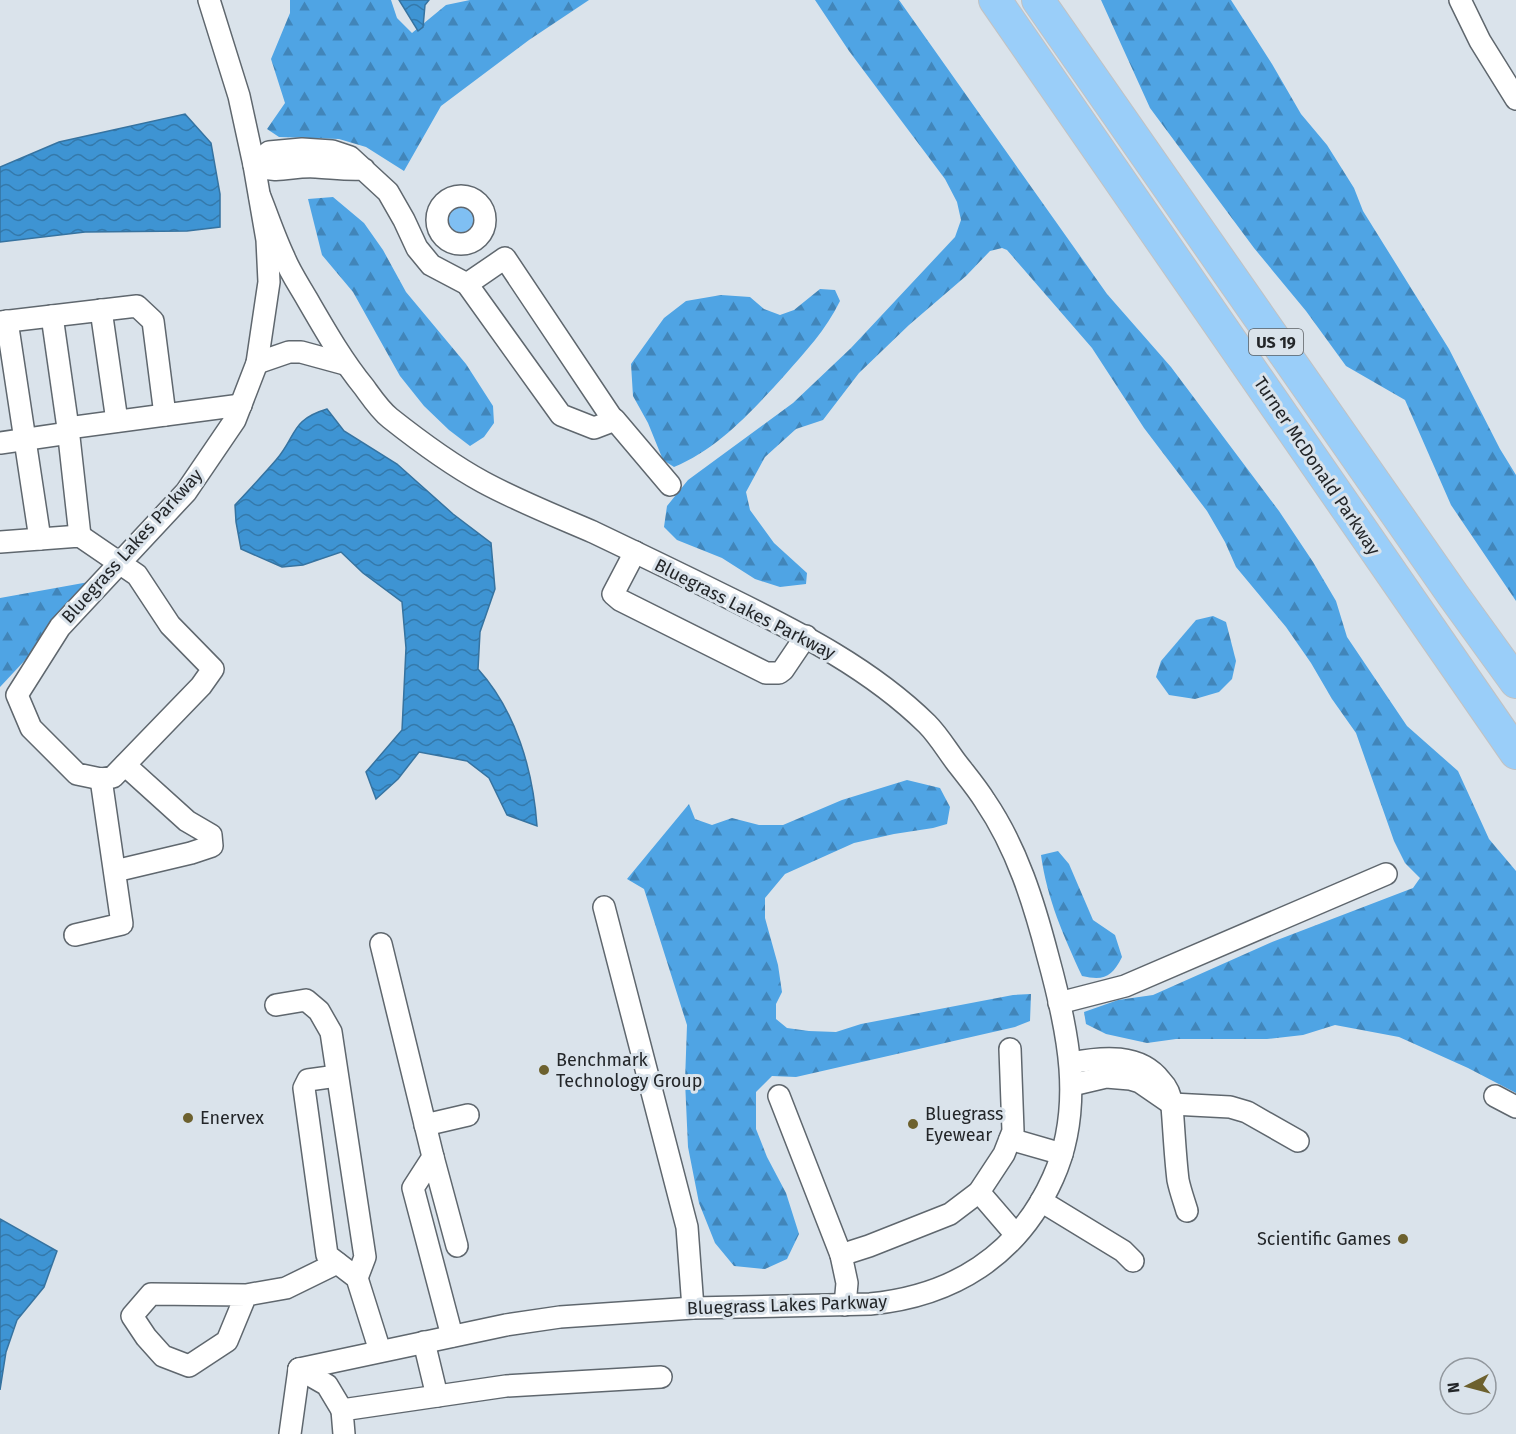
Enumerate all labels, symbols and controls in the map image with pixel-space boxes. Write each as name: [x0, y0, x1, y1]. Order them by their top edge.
road number: US 19: [1249, 329, 1303, 355]
street label: Turner McDonald Parkway: [1249, 373, 1385, 559]
street label: Bluegrass Lakes Parkway: [57, 464, 207, 628]
street label: Bluegrass Lakes Parkway: [651, 554, 839, 664]
place label: Benchmark Technology Group: [556, 1049, 702, 1092]
marker: Benchmark Technology Group: [537, 1063, 551, 1077]
place label: Bluegrass Eyewear: [925, 1103, 1003, 1146]
place label: Enervex: [200, 1107, 264, 1129]
marker: Enervex: [181, 1111, 195, 1125]
marker: Bluegrass Eyewear: [906, 1117, 920, 1131]
place label: Scientific Games: [1257, 1228, 1391, 1250]
marker: Scientific Games: [1396, 1232, 1410, 1246]
street label: Bluegrass Lakes Parkway: [687, 1291, 888, 1319]
north arrow: [1438, 1356, 1498, 1416]
text: N: [1444, 1381, 1464, 1394]

